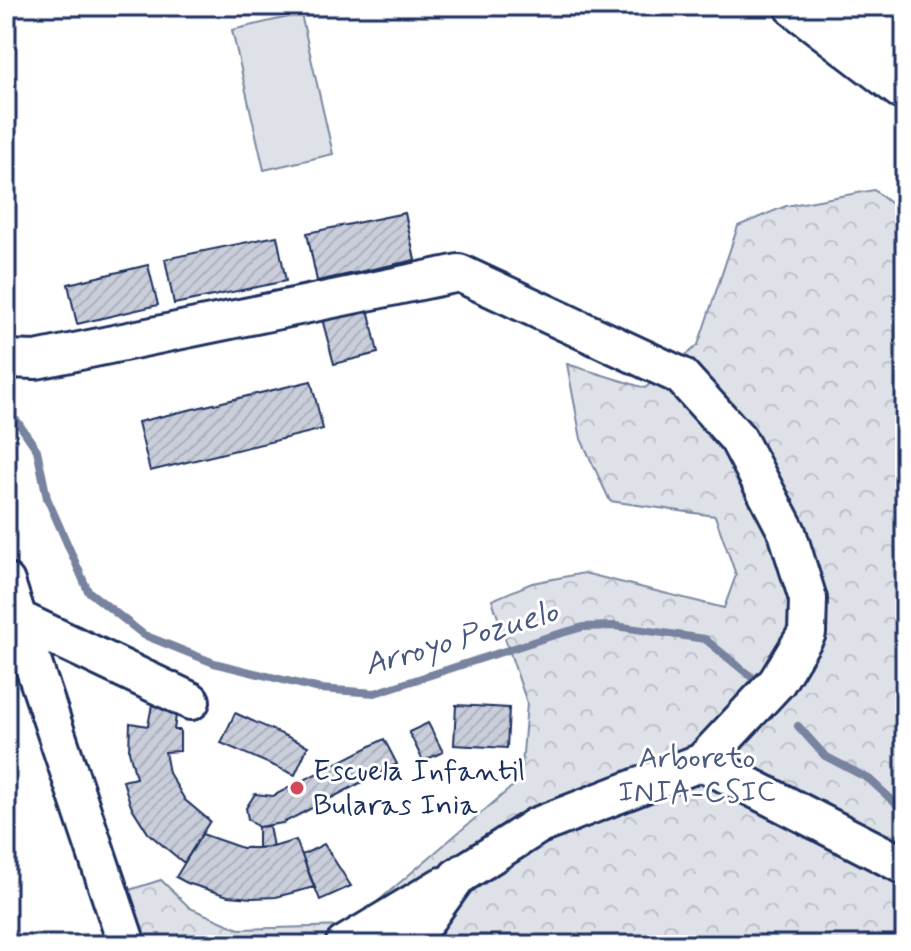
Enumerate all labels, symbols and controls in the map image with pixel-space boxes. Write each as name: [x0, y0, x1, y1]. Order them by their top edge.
water label: Arroyo Pozuelo: [359, 591, 564, 687]
park label: Arboreto INIA-CSIC: [618, 739, 776, 812]
place label: Escuela Infantil Bularas Inia: [313, 752, 525, 825]
marker: Escuela Infantil Bularas Inia: [288, 779, 306, 797]

